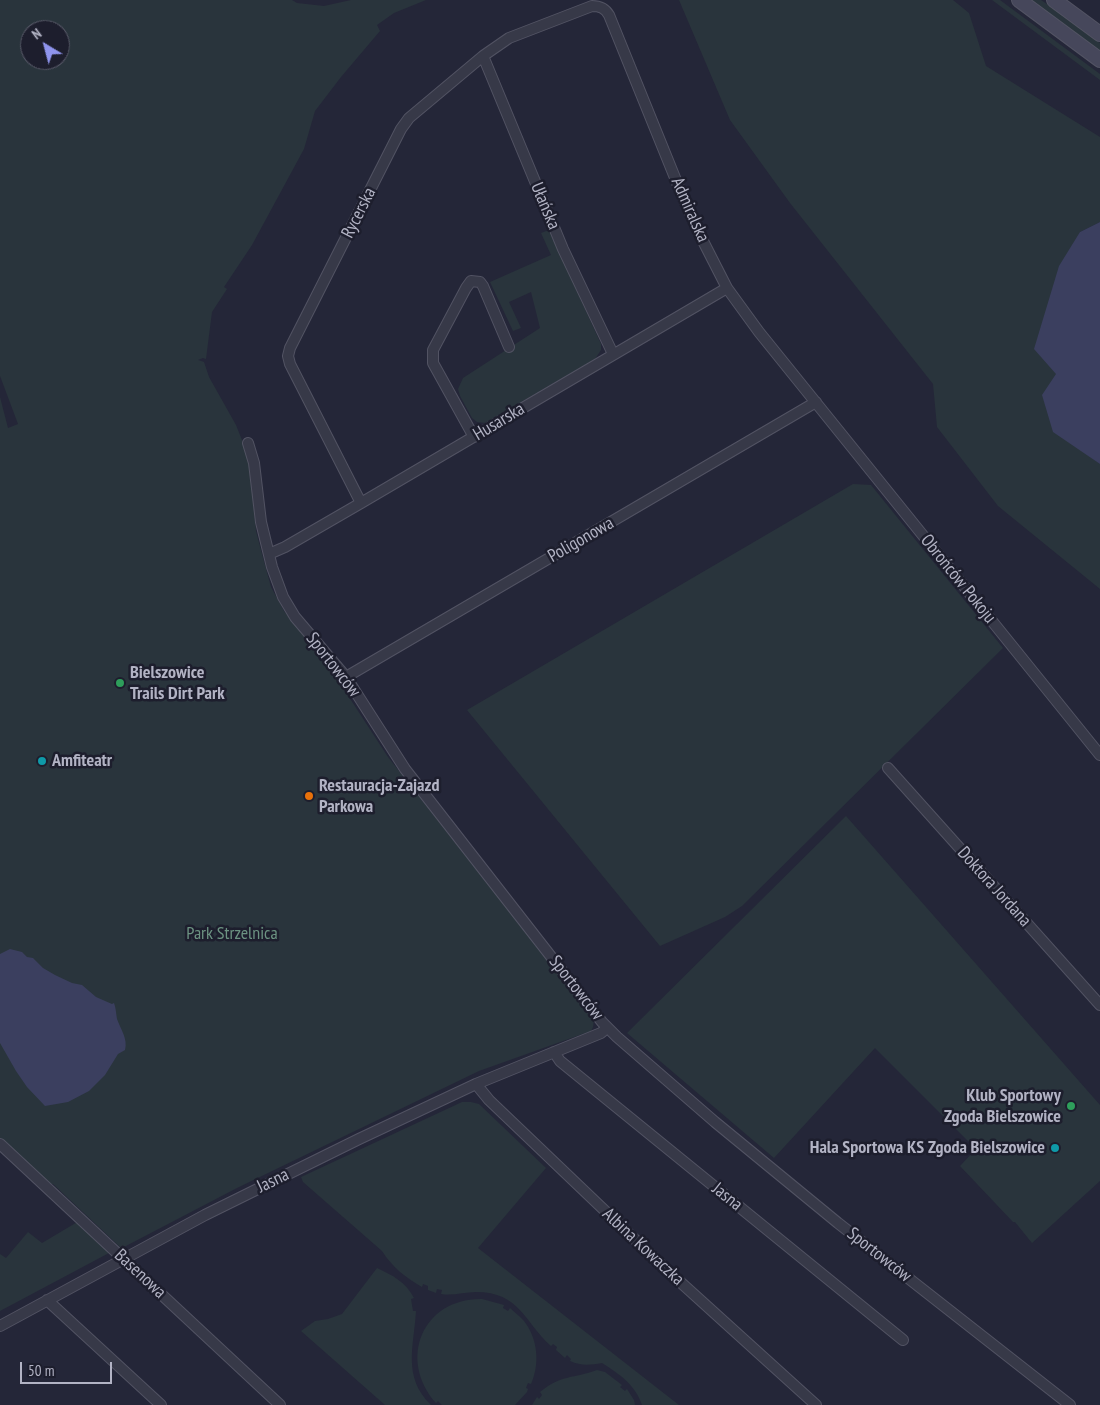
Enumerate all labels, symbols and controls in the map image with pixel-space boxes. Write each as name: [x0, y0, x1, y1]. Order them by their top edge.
north arrow: [20, 20, 70, 70]
text: N: [28, 24, 45, 43]
street label: Admiralska: [666, 174, 714, 246]
street label: Ułańska: [525, 179, 565, 233]
street label: Rycerska: [337, 184, 381, 242]
street label: Husarska: [469, 398, 529, 446]
street label: Poligonowa: [544, 513, 618, 567]
street label: Obrońców Pokoju: [916, 530, 1000, 628]
street label: Sportowców: [301, 628, 365, 702]
place label: Bielszowice Trails Dirt Park: [130, 662, 225, 704]
marker: Bielszowice Trails Dirt Park: [114, 677, 126, 689]
place label: Amfiteatr: [52, 750, 112, 772]
marker: Amfiteatr: [36, 755, 48, 767]
place label: Restauracja-Zajazd Parkowa: [319, 775, 439, 818]
marker: Restauracja-Zajazd Parkowa: [303, 790, 315, 802]
street label: Doktora Jordana: [953, 843, 1035, 931]
park label: Park Strzelnica: [186, 923, 278, 945]
street label: Sportowców: [544, 951, 608, 1025]
place label: Klub Sportowy Zgoda Bielszowice: [944, 1085, 1061, 1128]
marker: Klub Sportowy Zgoda Bielszowice: [1065, 1100, 1077, 1112]
place label: Hala Sportowa KS Zgoda Bielszowice: [810, 1137, 1045, 1159]
marker: Hala Sportowa KS Zgoda Bielszowice: [1049, 1142, 1061, 1154]
street label: Jasna: [254, 1164, 292, 1198]
street label: Jasna: [707, 1178, 747, 1216]
street label: Albina Kowaczka: [598, 1204, 688, 1290]
street label: Sportowców: [842, 1223, 916, 1287]
street label: Basenowa: [110, 1245, 170, 1303]
scale bar: [22, 1352, 115, 1384]
text: 50 m: [28, 1361, 54, 1380]

